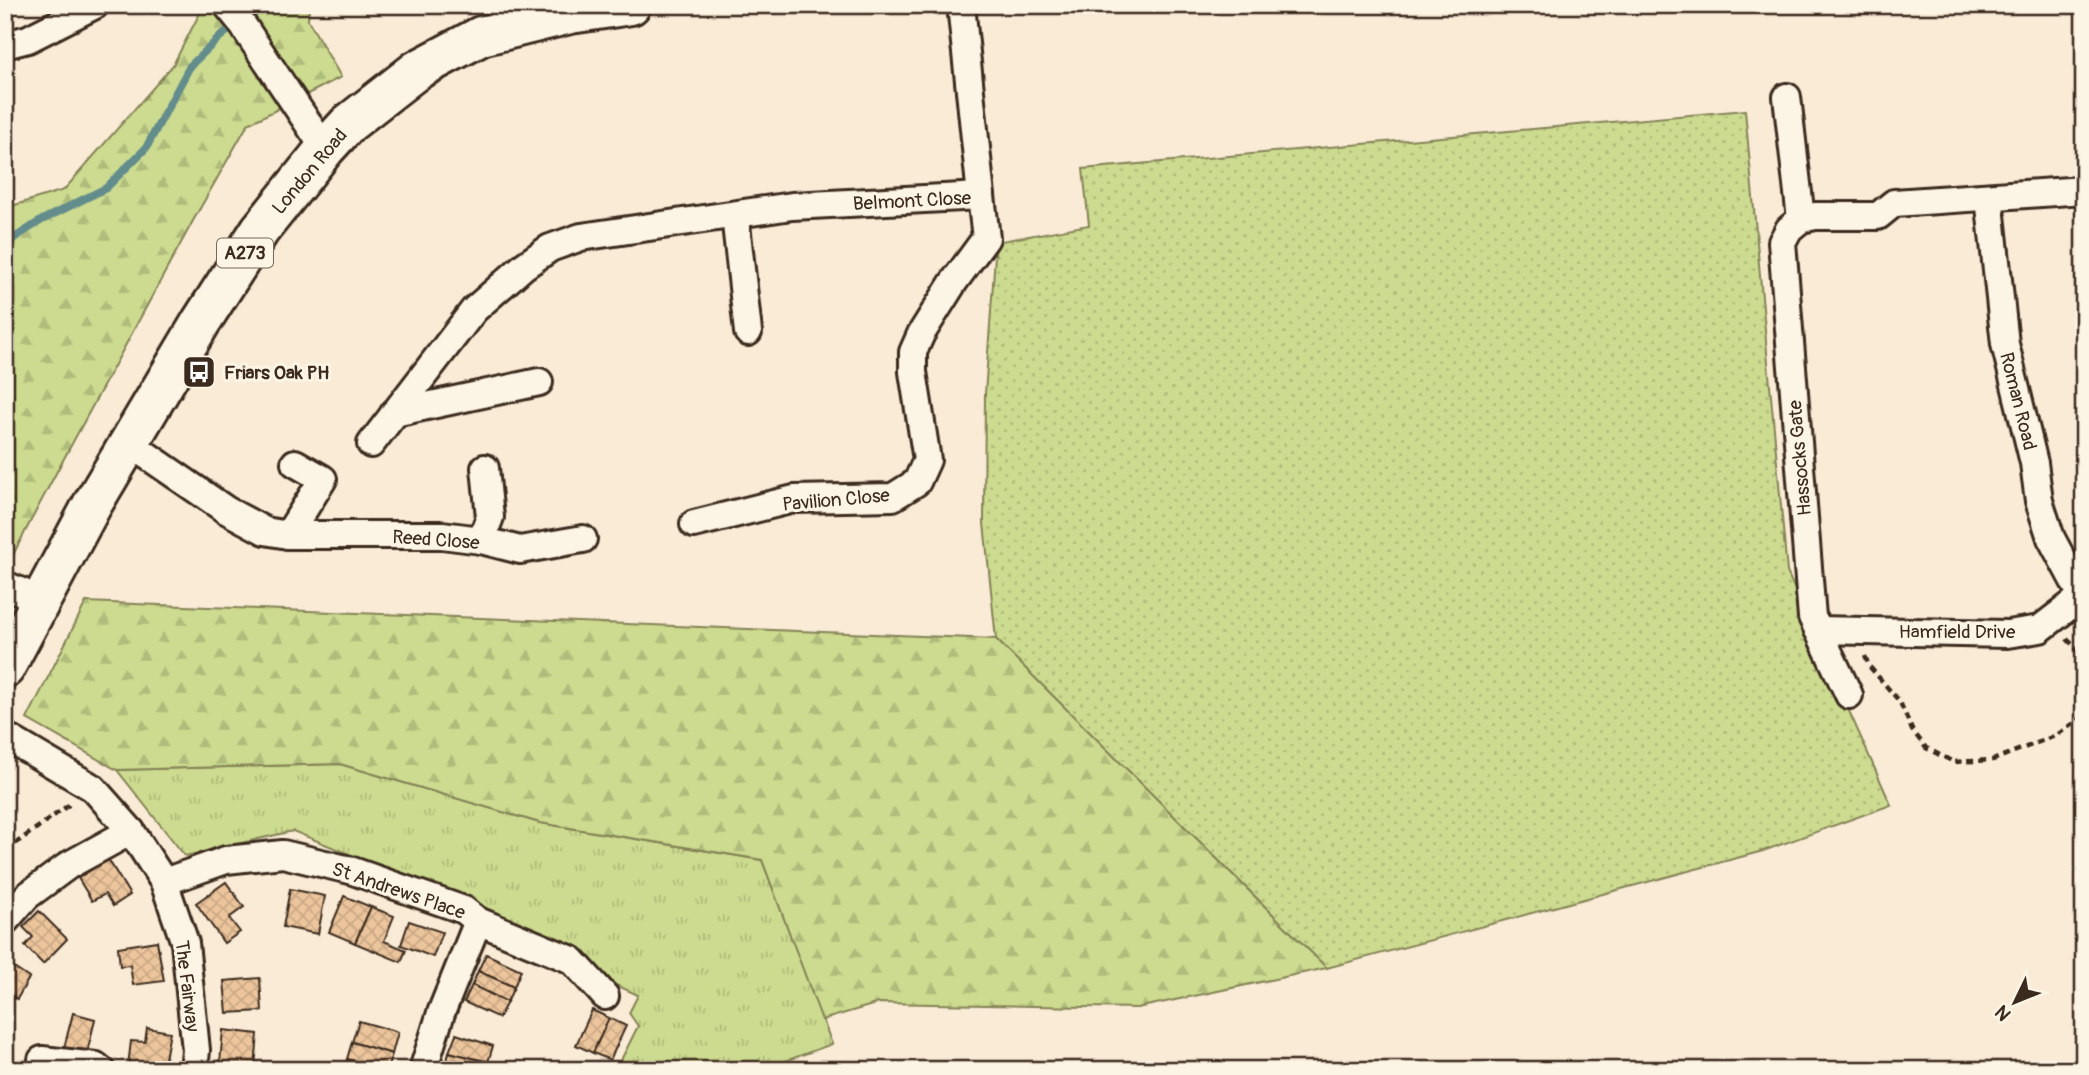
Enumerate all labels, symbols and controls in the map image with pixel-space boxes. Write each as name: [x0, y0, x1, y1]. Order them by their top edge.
street label: London Road: [267, 124, 353, 219]
street label: Belmont Close: [852, 186, 972, 216]
road number: A273: [217, 239, 273, 268]
street label: Roman Road: [1994, 350, 2042, 453]
bus stop icon: Friars Oak PH: [180, 353, 218, 391]
place label: Friars Oak PH: [224, 361, 329, 385]
street label: Hassocks Gate: [1783, 398, 1817, 517]
street label: Pavilion Close: [781, 483, 891, 517]
street label: Reed Close: [391, 525, 481, 555]
street label: Hamfield Drive: [1899, 620, 2016, 644]
street label: St Andrews Place: [329, 857, 469, 925]
street label: The Fairway: [169, 939, 205, 1033]
north arrow: [1980, 967, 2050, 1036]
text: N: [1990, 1000, 2016, 1026]

